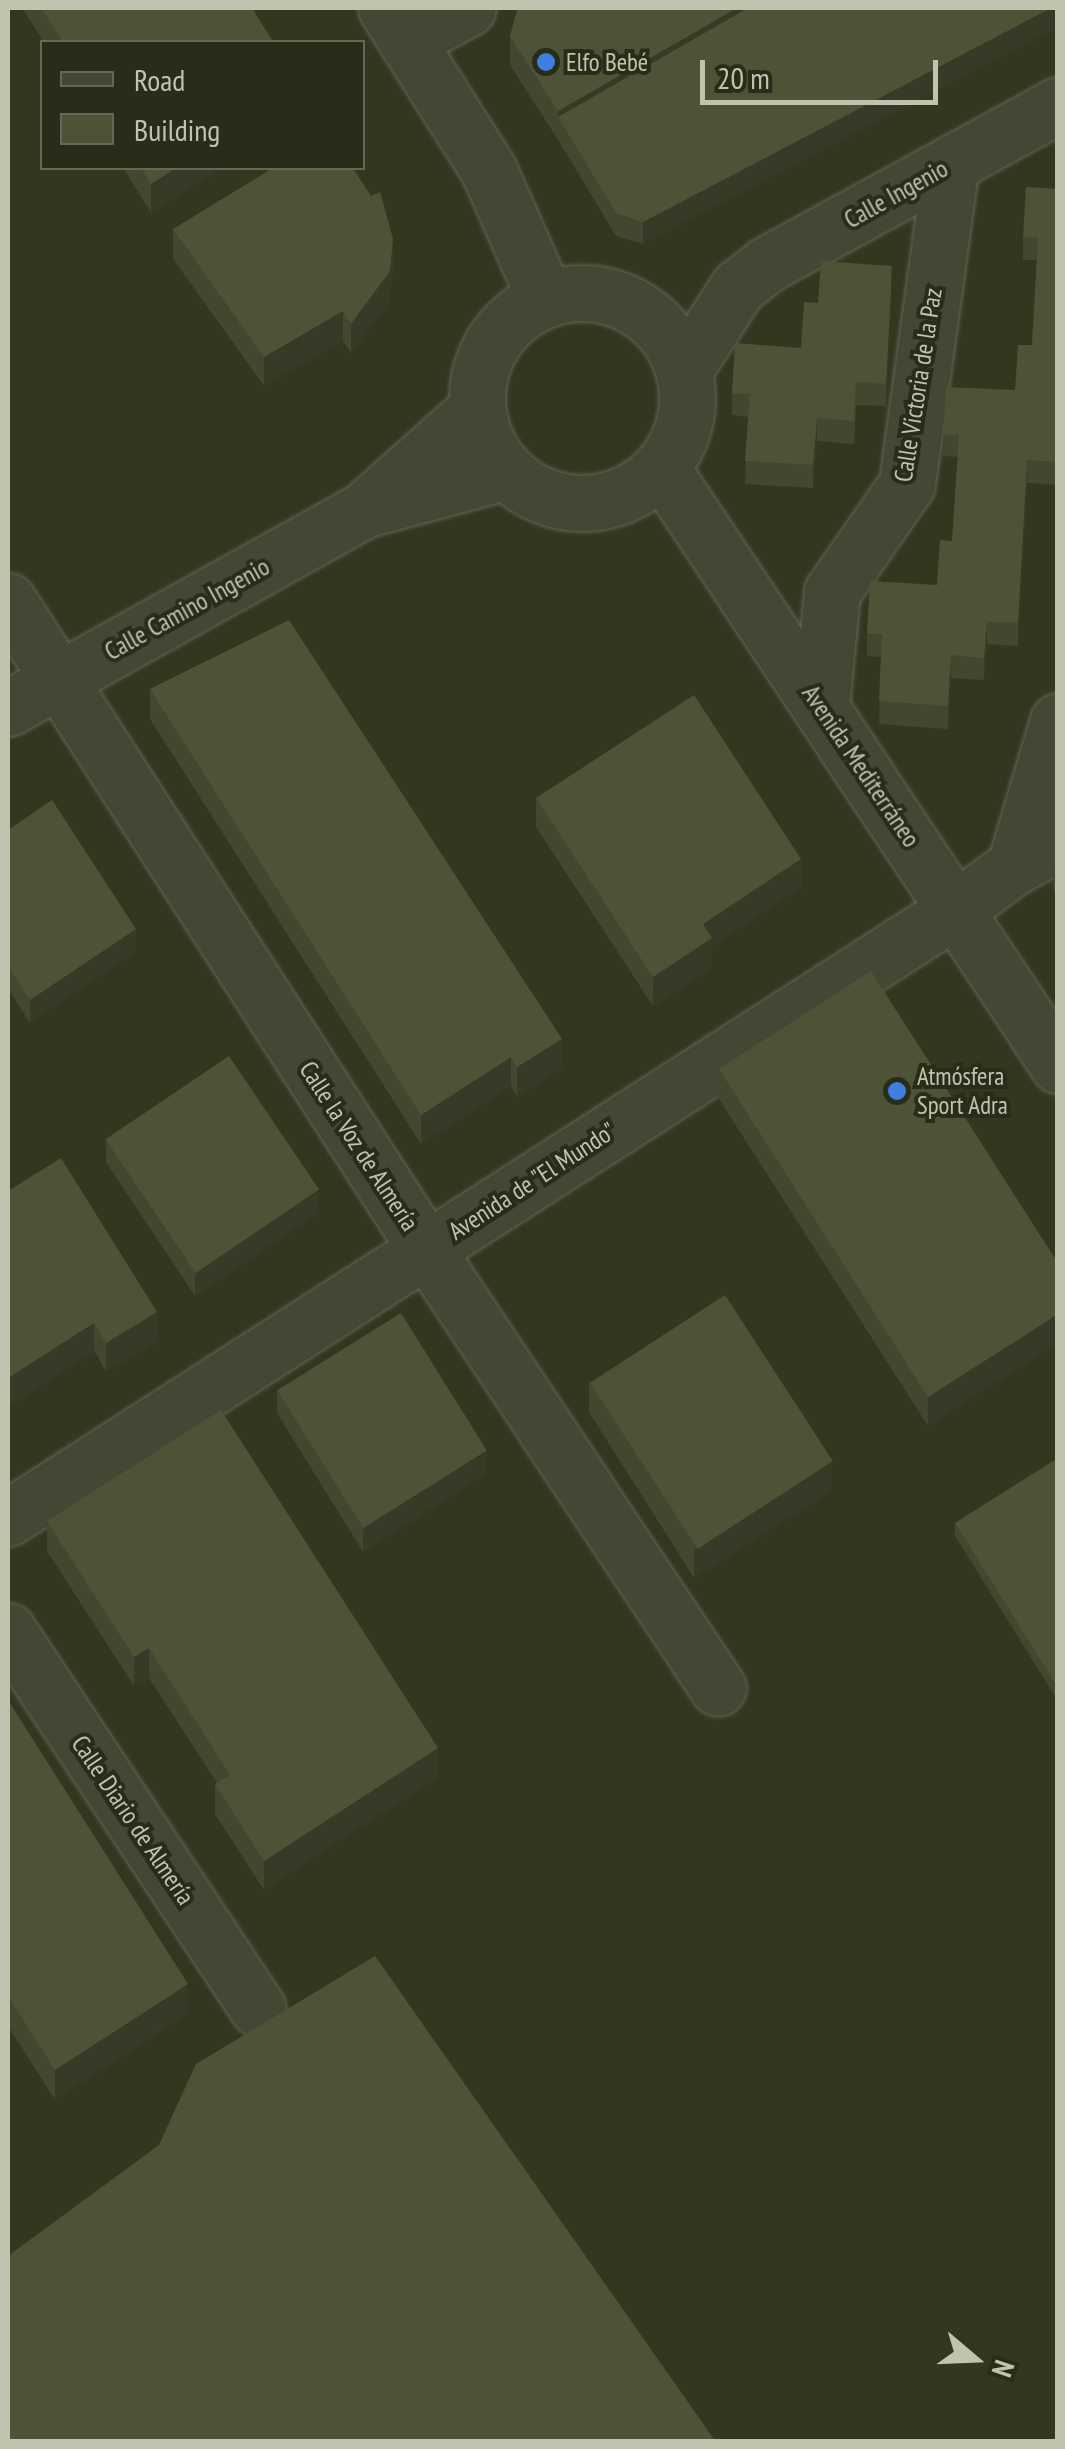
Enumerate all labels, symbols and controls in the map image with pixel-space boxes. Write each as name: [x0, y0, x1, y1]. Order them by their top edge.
legend: [40, 40, 365, 170]
scale bar: [705, 40, 942, 102]
place label: Elfo Bebé: [566, 47, 648, 77]
marker: Elfo Bebé: [535, 51, 557, 73]
text: 20 m: [717, 58, 770, 97]
text: Road: [134, 60, 185, 99]
text: Building: [134, 110, 220, 149]
street label: Calle Ingenio: [839, 153, 953, 235]
street label: Calle Victoria de la Paz: [888, 286, 948, 484]
street label: Calle Camino Ingenio: [100, 551, 274, 667]
street label: Avenida Mediterráneo: [796, 679, 926, 853]
street label: Calle la Voz de Almería: [293, 1055, 425, 1237]
place label: Atmósfera Sport Adra: [917, 1062, 1008, 1121]
marker: Atmósfera Sport Adra: [886, 1080, 908, 1102]
street label: Avenida de "El Mundo": [442, 1115, 622, 1247]
street label: Calle Diario de Almería: [65, 1729, 201, 1911]
north arrow: [925, 2309, 1025, 2409]
text: N: [984, 2356, 1024, 2382]

